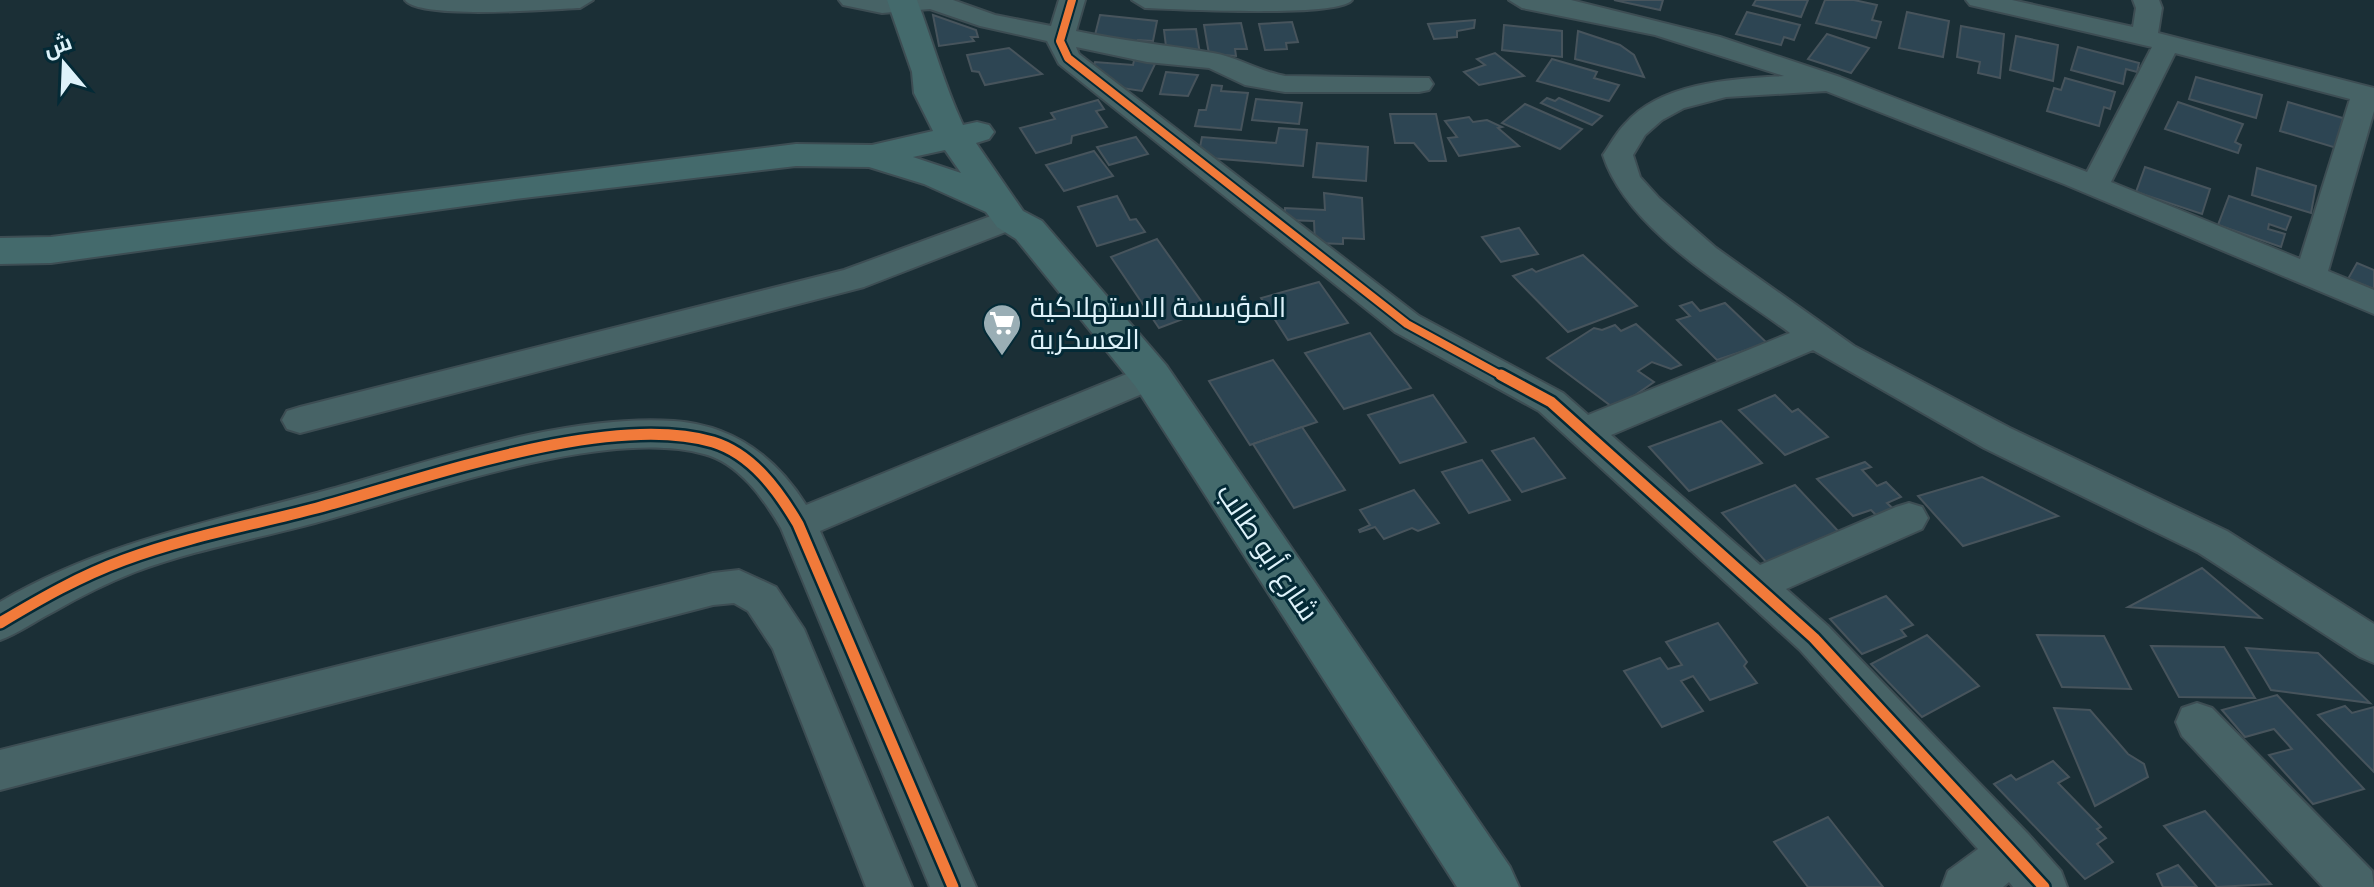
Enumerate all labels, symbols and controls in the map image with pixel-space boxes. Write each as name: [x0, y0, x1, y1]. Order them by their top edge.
north arrow: [24, 24, 104, 104]
text: ش: [39, 26, 76, 64]
place label: المؤسسة الاستهلاكية العسكرية: [1030, 288, 1286, 358]
supermarket icon: المؤسسة الاستهلاكية العسكرية: [981, 302, 1023, 357]
street label: شارع أبو طالب: [1208, 476, 1328, 628]

